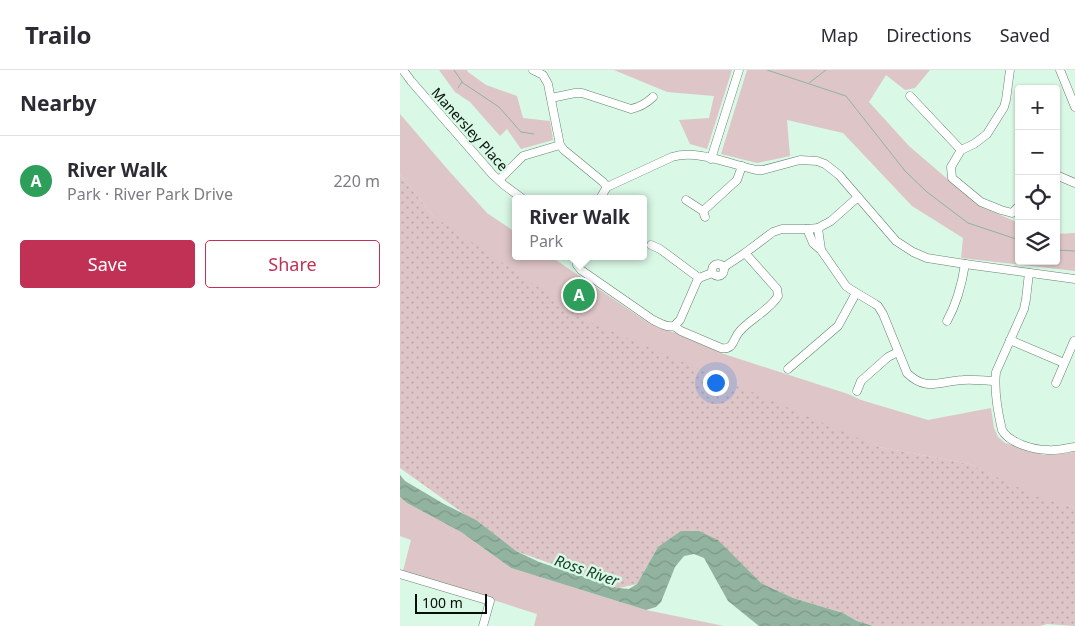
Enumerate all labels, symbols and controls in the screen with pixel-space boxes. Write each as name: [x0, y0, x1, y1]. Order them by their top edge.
text: Trailo: [25, 18, 92, 51]
text: Map: [821, 23, 858, 47]
text: Directions: [886, 23, 972, 47]
text: Saved: [1000, 23, 1050, 47]
street label: Manersley Place: [427, 83, 513, 175]
map controls: [1015, 85, 1060, 265]
button: +: [1015, 85, 1060, 130]
text: Nearby: [20, 89, 96, 117]
button: −: [1015, 130, 1060, 175]
text: River Walk: [67, 157, 168, 183]
text: A: [30, 170, 42, 192]
text: 220 m: [333, 170, 380, 192]
button: locate: [1015, 175, 1060, 220]
text: Park · River Park Drive: [67, 183, 233, 205]
popup: [512, 195, 647, 260]
text: River Walk: [529, 204, 630, 230]
button: layers: [1015, 220, 1060, 265]
text: Park: [529, 230, 563, 252]
button: Save: [20, 240, 195, 288]
button: Share: [205, 240, 380, 288]
pin: A: [563, 276, 595, 314]
your location: [703, 370, 729, 396]
water label: Ross River: [552, 550, 623, 591]
scale bar: [415, 591, 488, 614]
text: 100 m: [422, 593, 463, 612]

